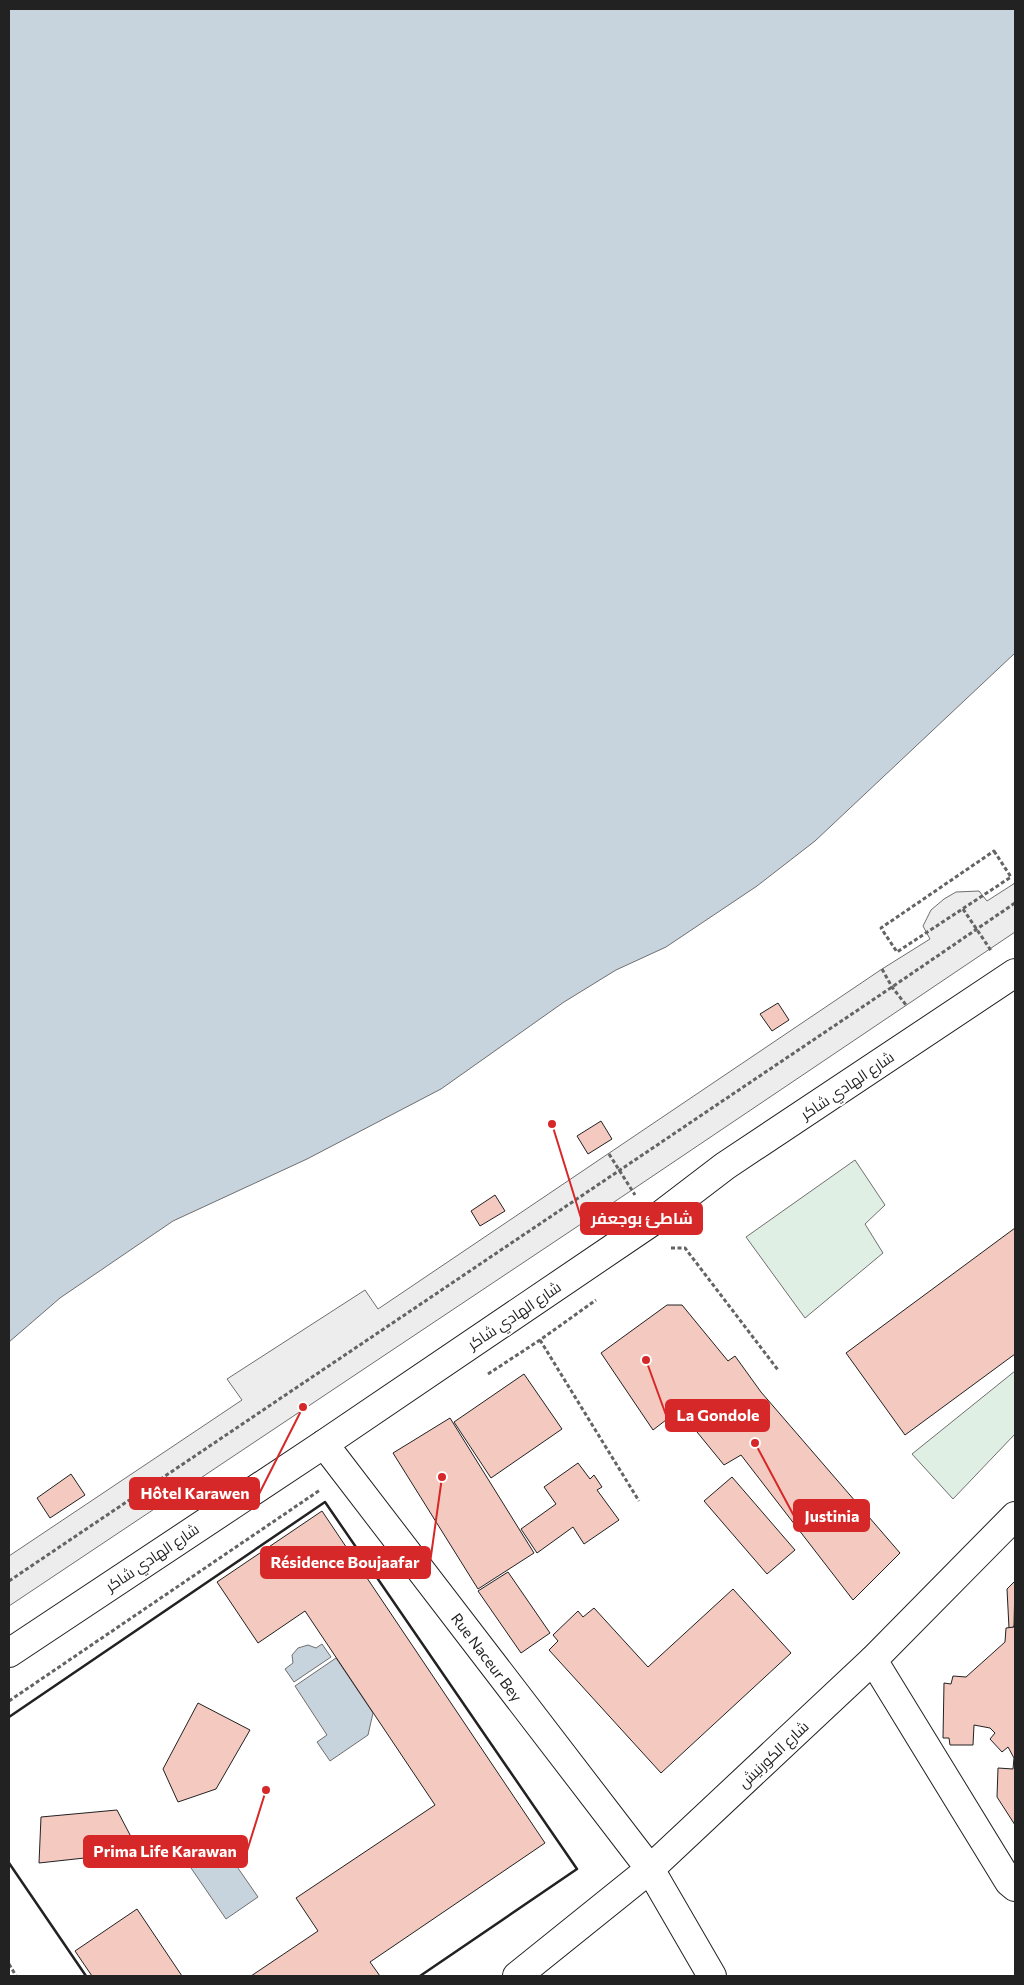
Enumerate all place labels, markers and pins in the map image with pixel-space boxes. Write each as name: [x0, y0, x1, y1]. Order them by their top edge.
callout: شاطئ بوجعفر: [581, 1203, 702, 1234]
callout: La Gondole: [666, 1400, 769, 1431]
callout: Hôtel Karawen: [130, 1478, 259, 1509]
callout: Justinia: [794, 1500, 869, 1531]
callout: Résidence Boujaafar: [261, 1547, 430, 1578]
callout: Prima Life Karawan: [84, 1836, 247, 1867]

